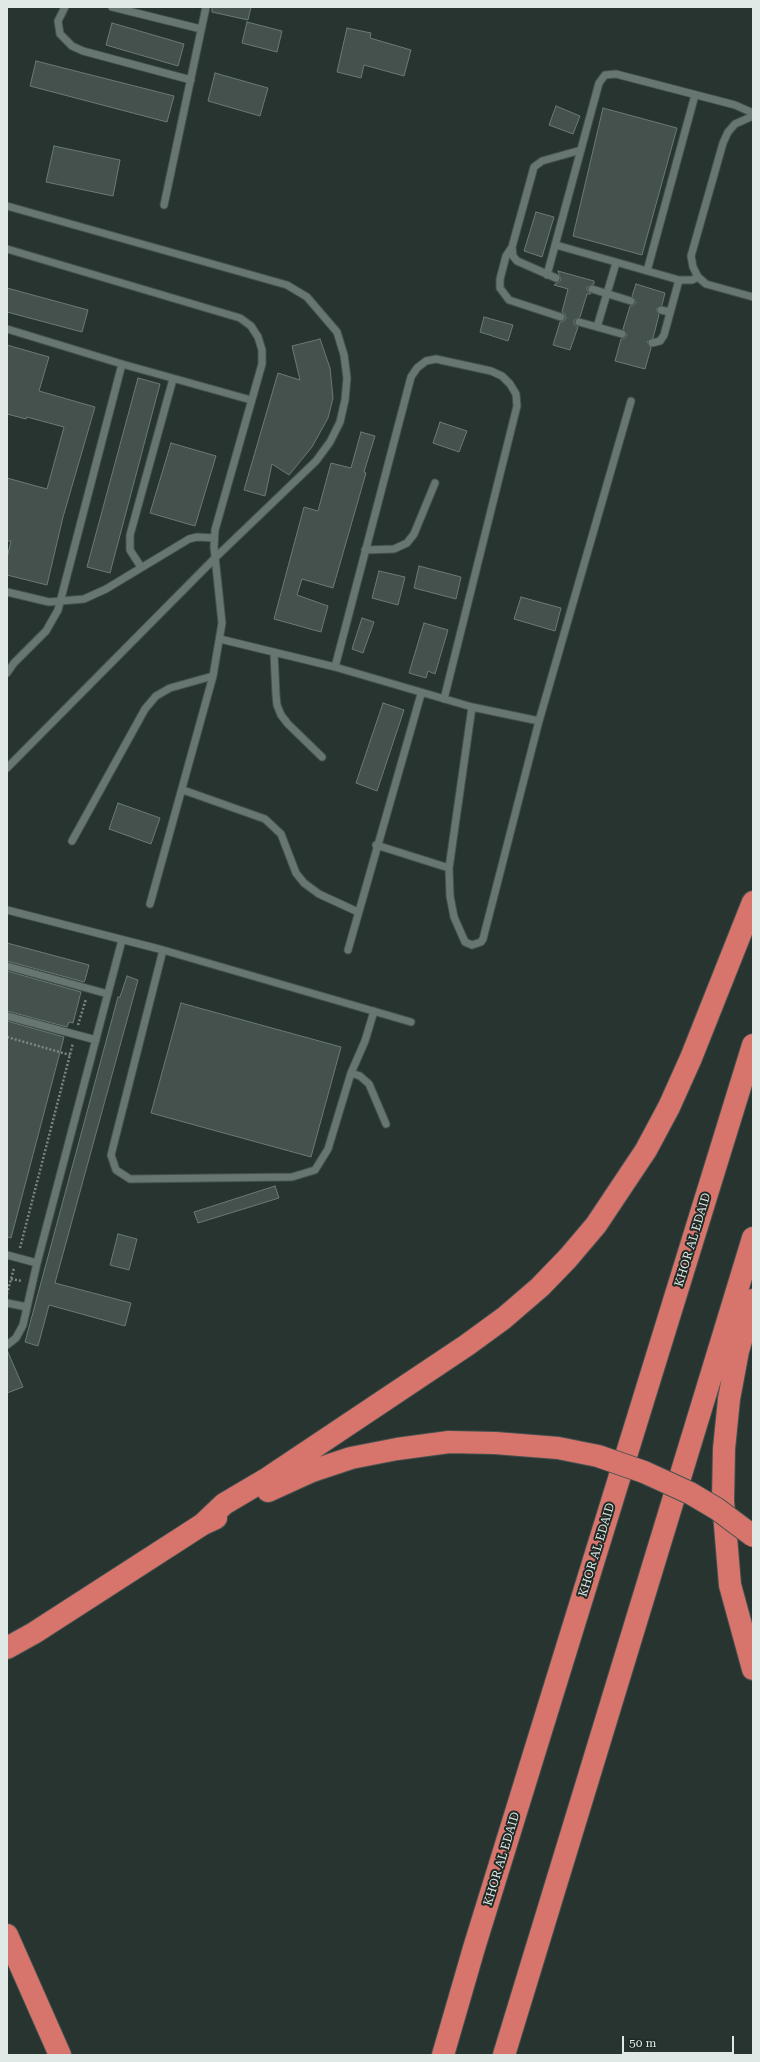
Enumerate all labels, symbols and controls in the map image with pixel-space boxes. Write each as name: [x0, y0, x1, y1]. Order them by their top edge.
street label: KHOR AL EDAID: [672, 1191, 714, 1289]
street label: KHOR AL EDAID: [576, 1501, 618, 1599]
street label: KHOR AL EDAID: [481, 1810, 523, 1908]
scale bar: [624, 2028, 736, 2054]
text: 50 m: [629, 2036, 656, 2050]

